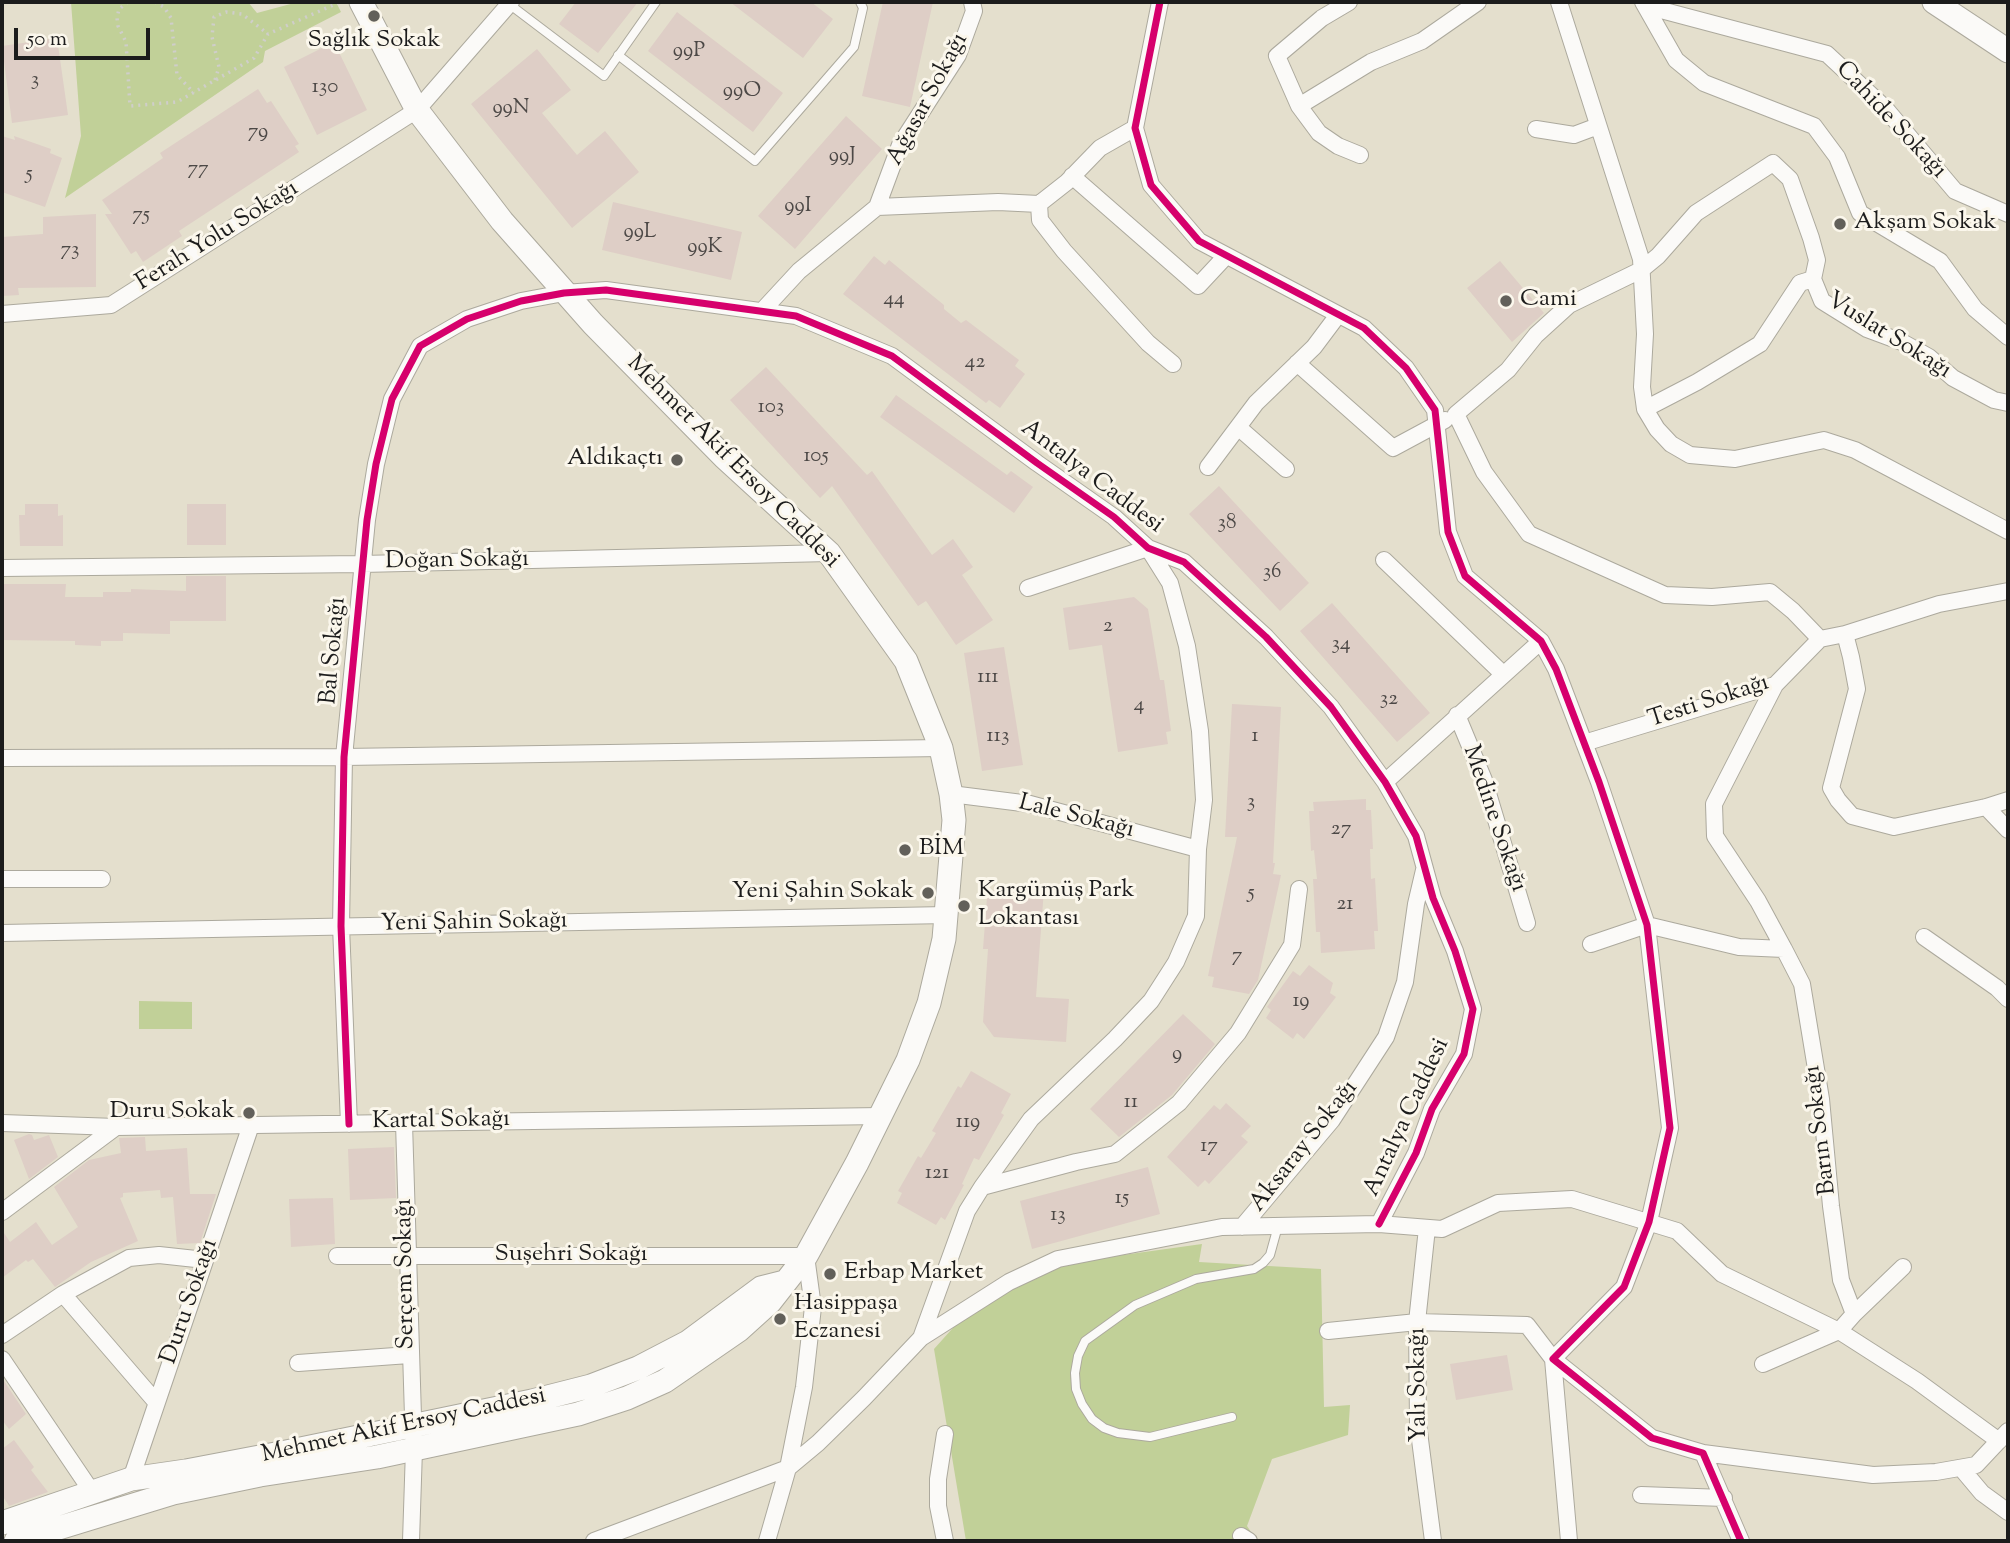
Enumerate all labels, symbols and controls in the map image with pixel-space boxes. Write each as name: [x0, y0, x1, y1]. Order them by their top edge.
marker: Sağlık Sokak: [366, 8, 382, 24]
scale bar: [18, 14, 154, 58]
text: 50 m: [27, 25, 67, 55]
place label: Sağlık Sokak: [308, 28, 440, 56]
street label: Ağasar Sokağı: [882, 29, 976, 171]
house number: 99P: [673, 39, 705, 65]
street label: Cahide Sokağı: [1828, 56, 1952, 186]
house number: 3: [31, 68, 39, 94]
house number: 130: [312, 75, 338, 101]
house number: 99O: [723, 79, 761, 105]
house number: 99N: [492, 96, 530, 122]
house number: 79: [248, 120, 268, 146]
house number: 99J: [829, 144, 855, 170]
house number: 77: [187, 157, 209, 183]
house number: 5: [25, 162, 33, 188]
street label: Ferah Yolu Sokağı: [131, 175, 305, 299]
house number: 99I: [784, 194, 812, 220]
house number: 75: [132, 203, 150, 229]
place label: Akşam Sokak: [1854, 210, 1997, 238]
marker: Akşam Sokak: [1832, 216, 1848, 232]
house number: 99L: [623, 220, 657, 246]
house number: 99K: [687, 235, 723, 261]
house number: 73: [60, 238, 80, 264]
house number: 44: [883, 287, 905, 313]
place label: Cami: [1520, 287, 1577, 315]
street label: Vuslat Sokağı: [1820, 287, 1956, 387]
marker: Cami: [1498, 293, 1514, 309]
street label: Mehmet Akif Ersoy Caddesi: [619, 350, 845, 576]
house number: 42: [965, 350, 985, 376]
house number: 103: [758, 395, 784, 421]
street label: Antalya Caddesi: [1014, 415, 1168, 541]
house number: 105: [803, 444, 829, 470]
place label: Aldıkaçtı: [567, 446, 663, 474]
marker: Aldıkaçtı: [669, 452, 685, 468]
house number: 38: [1218, 511, 1236, 537]
street label: Doğan Sokağı: [385, 546, 529, 578]
house number: 36: [1263, 560, 1281, 586]
street label: Bal Sokağı: [316, 596, 354, 706]
house number: 2: [1103, 614, 1113, 640]
house number: 34: [1331, 632, 1351, 658]
house number: 111: [977, 665, 999, 691]
street label: Testi Sokağı: [1645, 670, 1773, 736]
house number: 32: [1380, 687, 1398, 713]
house number: 4: [1134, 693, 1144, 719]
house number: 113: [987, 724, 1009, 750]
house number: 1: [1251, 724, 1259, 750]
street label: Medine Sokağı: [1454, 742, 1532, 896]
street label: Lale Sokağı: [1015, 790, 1137, 846]
house number: 3: [1247, 790, 1255, 816]
house number: 27: [1331, 817, 1351, 843]
place label: BİM: [919, 836, 964, 864]
marker: BİM: [897, 842, 913, 858]
place label: Kargümüş Park Lokantası: [978, 878, 1135, 934]
place label: Yeni Şahin Sokak: [732, 879, 914, 907]
house number: 5: [1247, 881, 1255, 907]
marker: Yeni Şahin Sokak: [920, 885, 936, 901]
house number: 21: [1337, 892, 1353, 918]
marker: Kargümüş Park Lokantası: [956, 898, 972, 914]
street label: Yeni Şahin Sokağı: [380, 908, 568, 940]
house number: 7: [1232, 944, 1242, 970]
house number: 19: [1292, 989, 1310, 1015]
street label: Antalya Caddesi: [1359, 1034, 1457, 1202]
house number: 9: [1172, 1042, 1182, 1068]
street label: Barın Sokağı: [1800, 1063, 1844, 1197]
street label: Aksaray Sokağı: [1245, 1075, 1365, 1219]
house number: 11: [1124, 1090, 1138, 1116]
place label: Duru Sokak: [110, 1099, 235, 1127]
marker: Duru Sokak: [241, 1105, 257, 1121]
street label: Kartal Sokağı: [372, 1106, 510, 1138]
house number: 119: [956, 1110, 980, 1136]
house number: 17: [1200, 1134, 1218, 1160]
house number: 121: [925, 1161, 949, 1187]
house number: 15: [1115, 1186, 1129, 1212]
street label: Serçem Sokağı: [391, 1198, 423, 1350]
house number: 13: [1050, 1203, 1066, 1229]
street label: Duru Sokağı: [156, 1236, 226, 1368]
street label: Suşehri Sokağı: [494, 1242, 648, 1270]
place label: Erbap Market: [844, 1260, 983, 1288]
marker: Erbap Market: [822, 1266, 838, 1282]
place label: Hasippaşa Eczanesi: [794, 1291, 898, 1347]
marker: Hasippaşa Eczanesi: [772, 1311, 788, 1327]
street label: Yalı Sokağı: [1405, 1327, 1435, 1443]
street label: Mehmet Akif Ersoy Caddesi: [259, 1383, 549, 1471]

